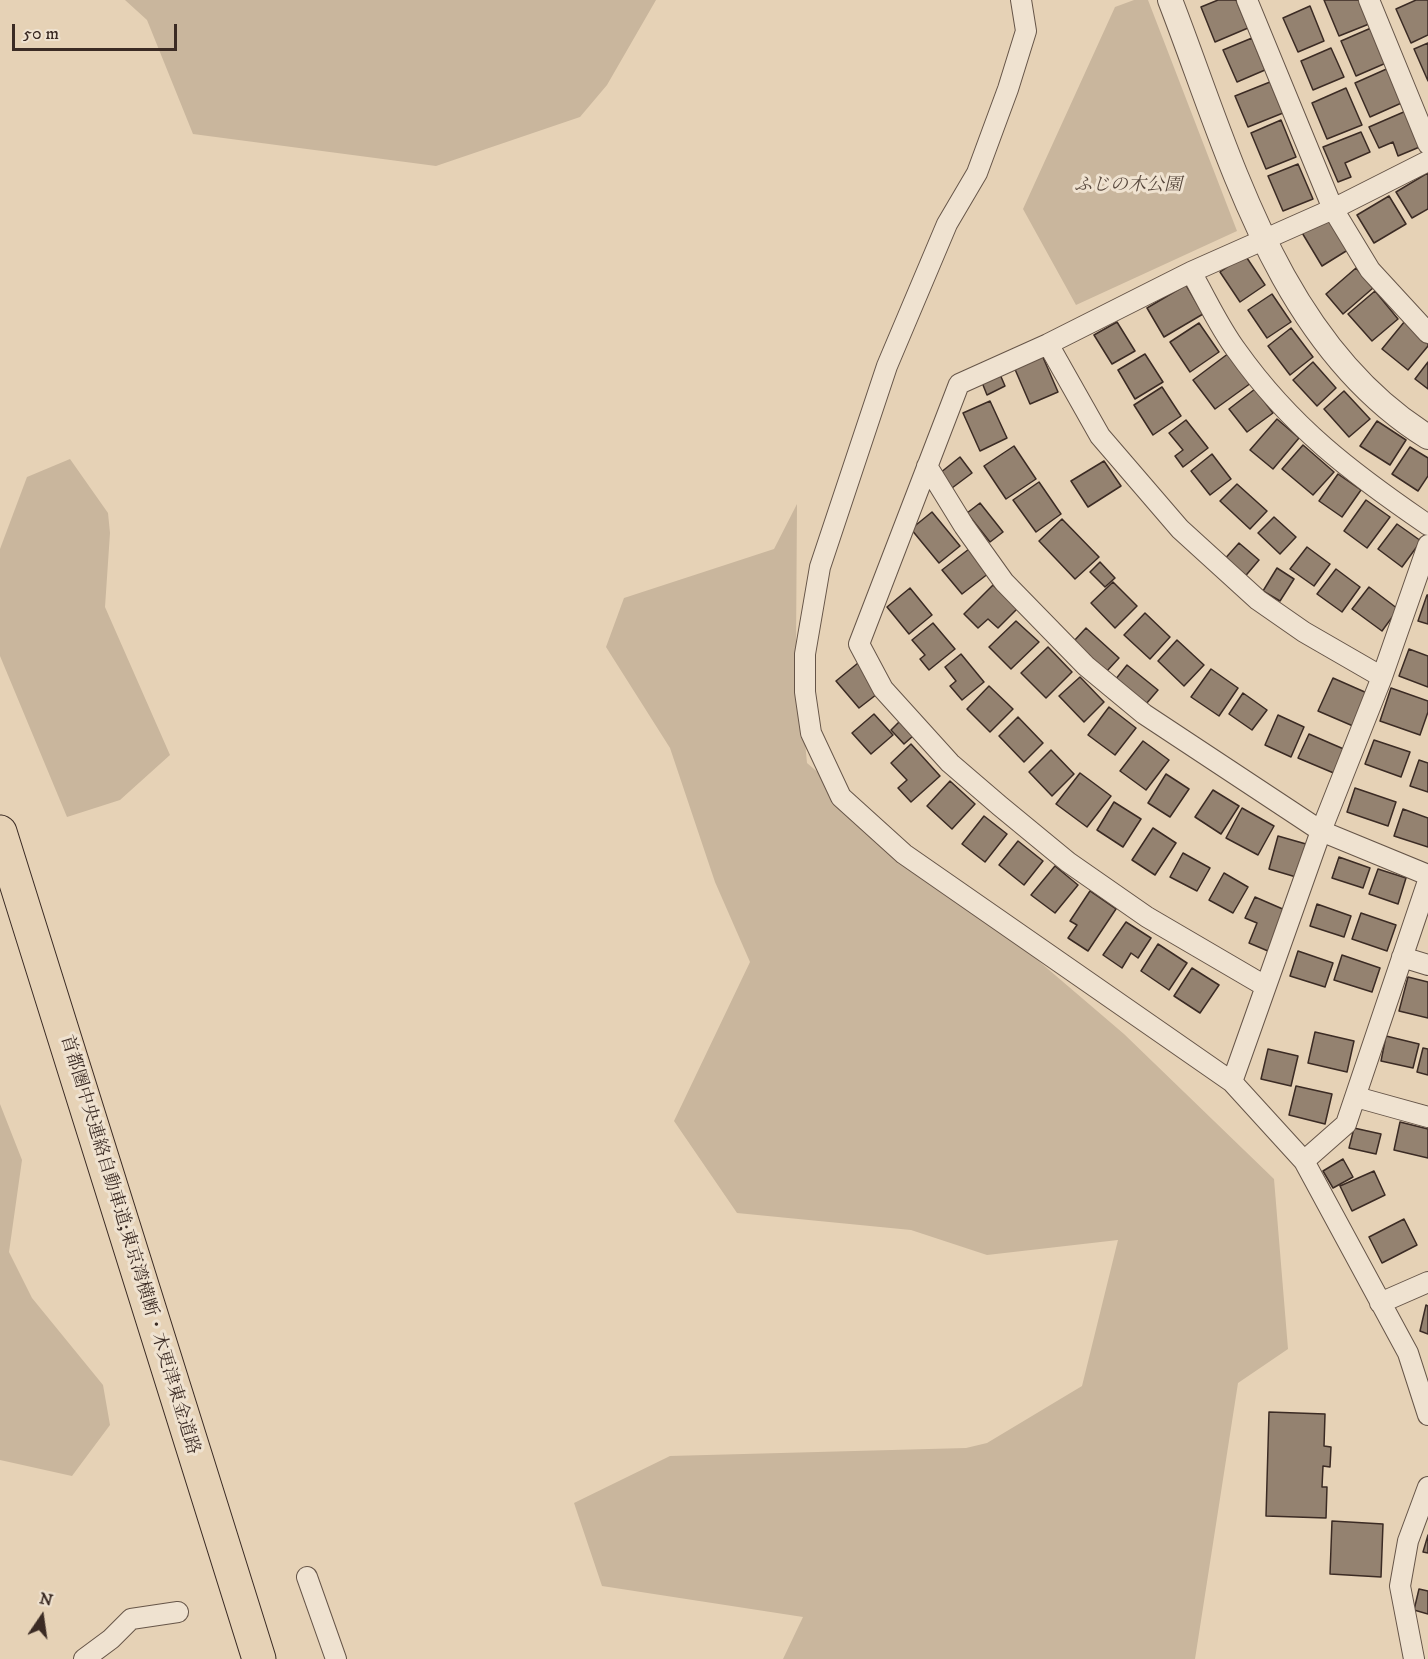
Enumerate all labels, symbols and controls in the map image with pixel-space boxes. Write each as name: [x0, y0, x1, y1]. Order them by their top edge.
scale bar: [15, 12, 180, 50]
text: 50 m: [23, 23, 59, 45]
park label: ふじの木公園: [1074, 175, 1182, 197]
street label: 首都圏中央連絡自動車道;東京湾横断・木更津東金道路: [55, 1033, 203, 1457]
north arrow: [12, 1587, 72, 1647]
text: N: [37, 1588, 55, 1611]

